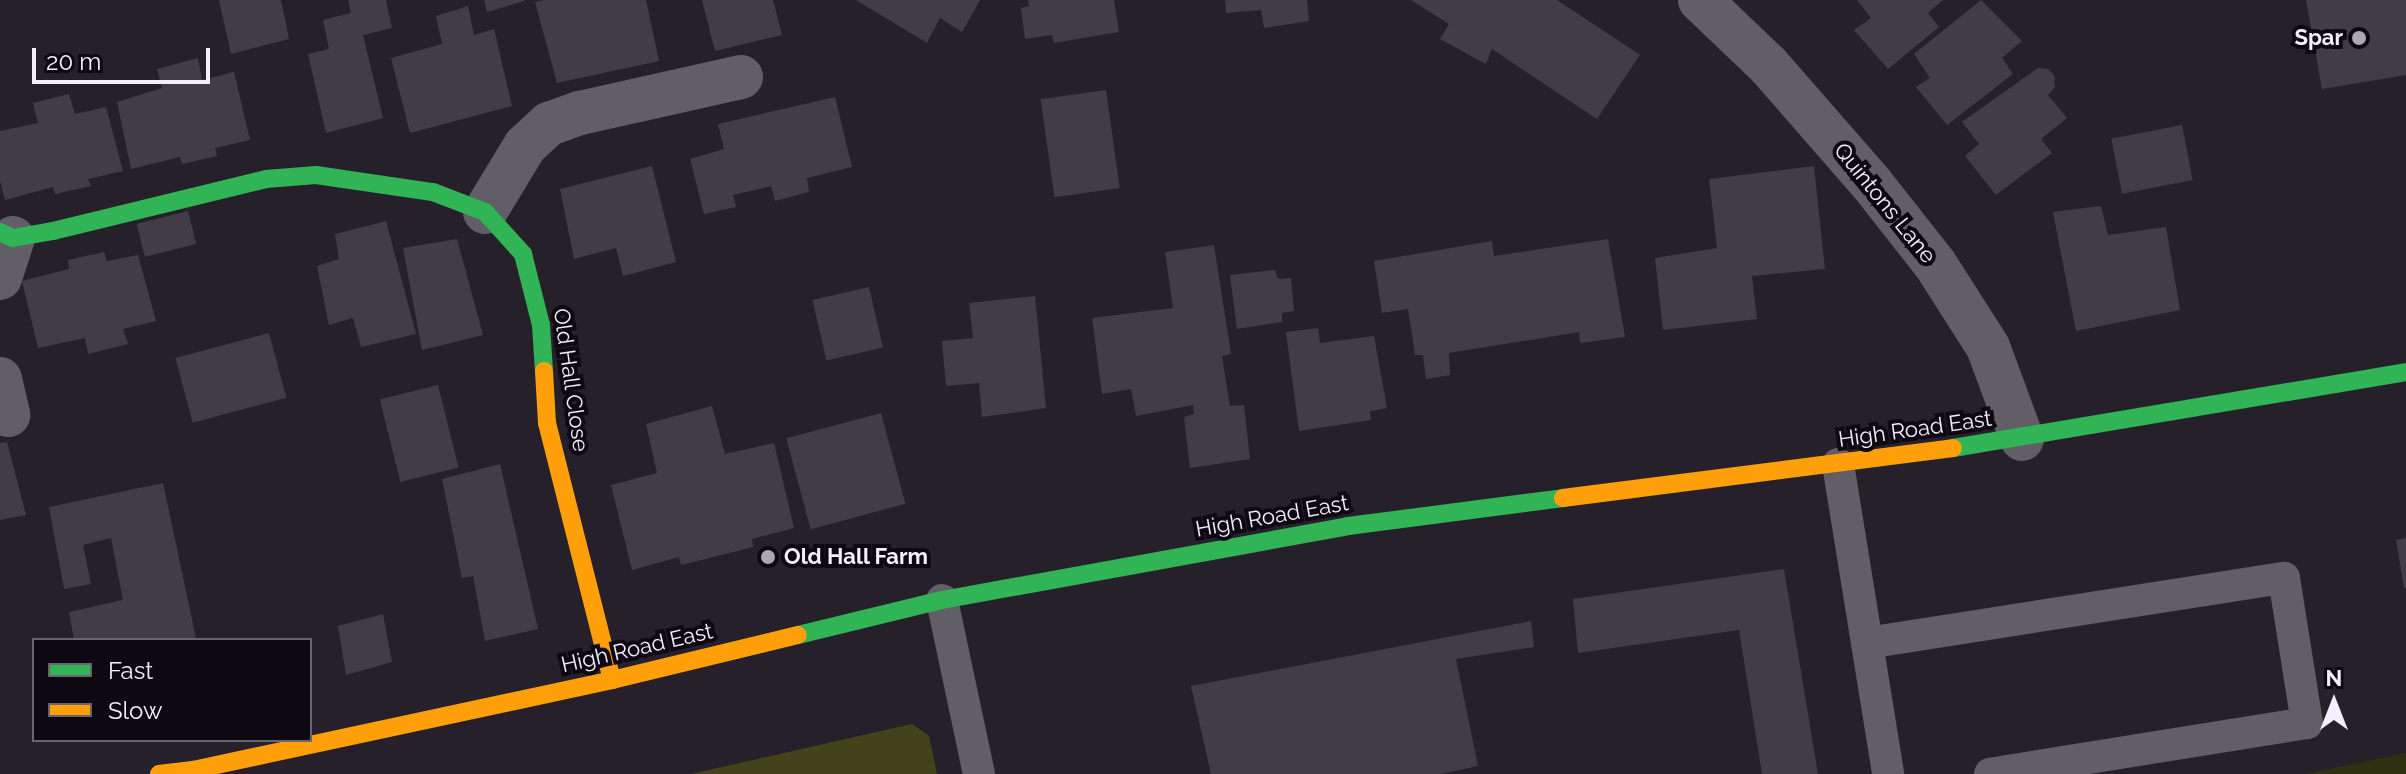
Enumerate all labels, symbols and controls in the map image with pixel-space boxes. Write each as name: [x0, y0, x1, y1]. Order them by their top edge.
place label: Spar: [2294, 25, 2343, 51]
marker: Spar: [2350, 29, 2368, 47]
scale bar: [36, 32, 214, 82]
text: 20 m: [46, 47, 101, 76]
street label: Quintons Lane: [1829, 138, 1941, 268]
street label: Old Hall Close: [548, 306, 594, 454]
street label: High Road East: [1837, 405, 1993, 453]
street label: High Road East: [1194, 490, 1350, 542]
place label: Old Hall Farm: [784, 544, 928, 570]
marker: Old Hall Farm: [759, 548, 777, 566]
street label: High Road East: [559, 618, 715, 678]
legend: [32, 638, 312, 742]
text: Fast: [108, 656, 153, 685]
north arrow: [2294, 662, 2374, 742]
text: N: [2326, 665, 2342, 691]
text: Slow: [108, 696, 162, 725]

